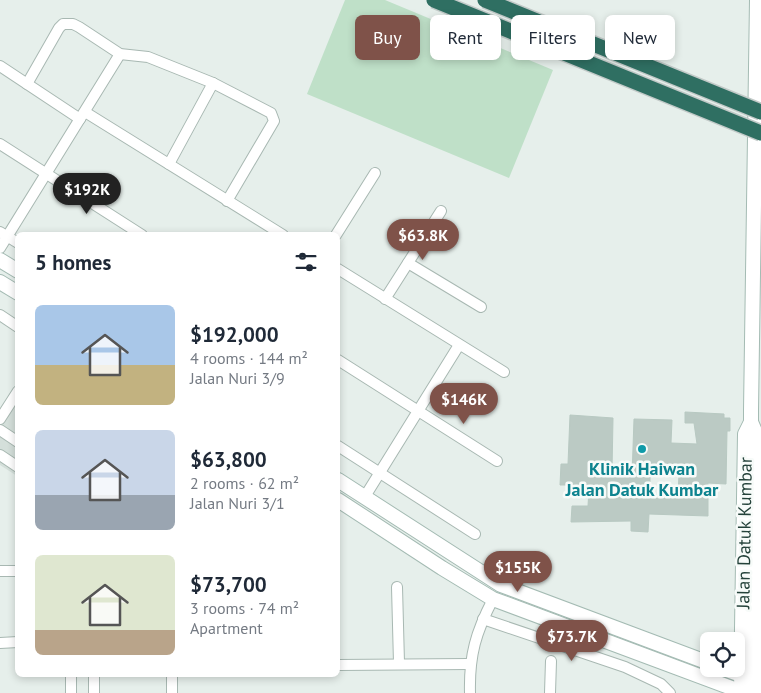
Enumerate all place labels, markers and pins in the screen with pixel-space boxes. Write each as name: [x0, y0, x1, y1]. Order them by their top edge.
pin: $192K: [52, 172, 122, 215]
pin: $63.8K: [382, 218, 464, 261]
pin: $146K: [429, 382, 499, 425]
marker: Klinik Haiwan Jalan Datuk Kumbar: [636, 443, 648, 455]
place label: Klinik Haiwan Jalan Datuk Kumbar: [565, 457, 719, 501]
pin: $155K: [483, 550, 553, 593]
pin: $73.7K: [531, 620, 613, 662]

